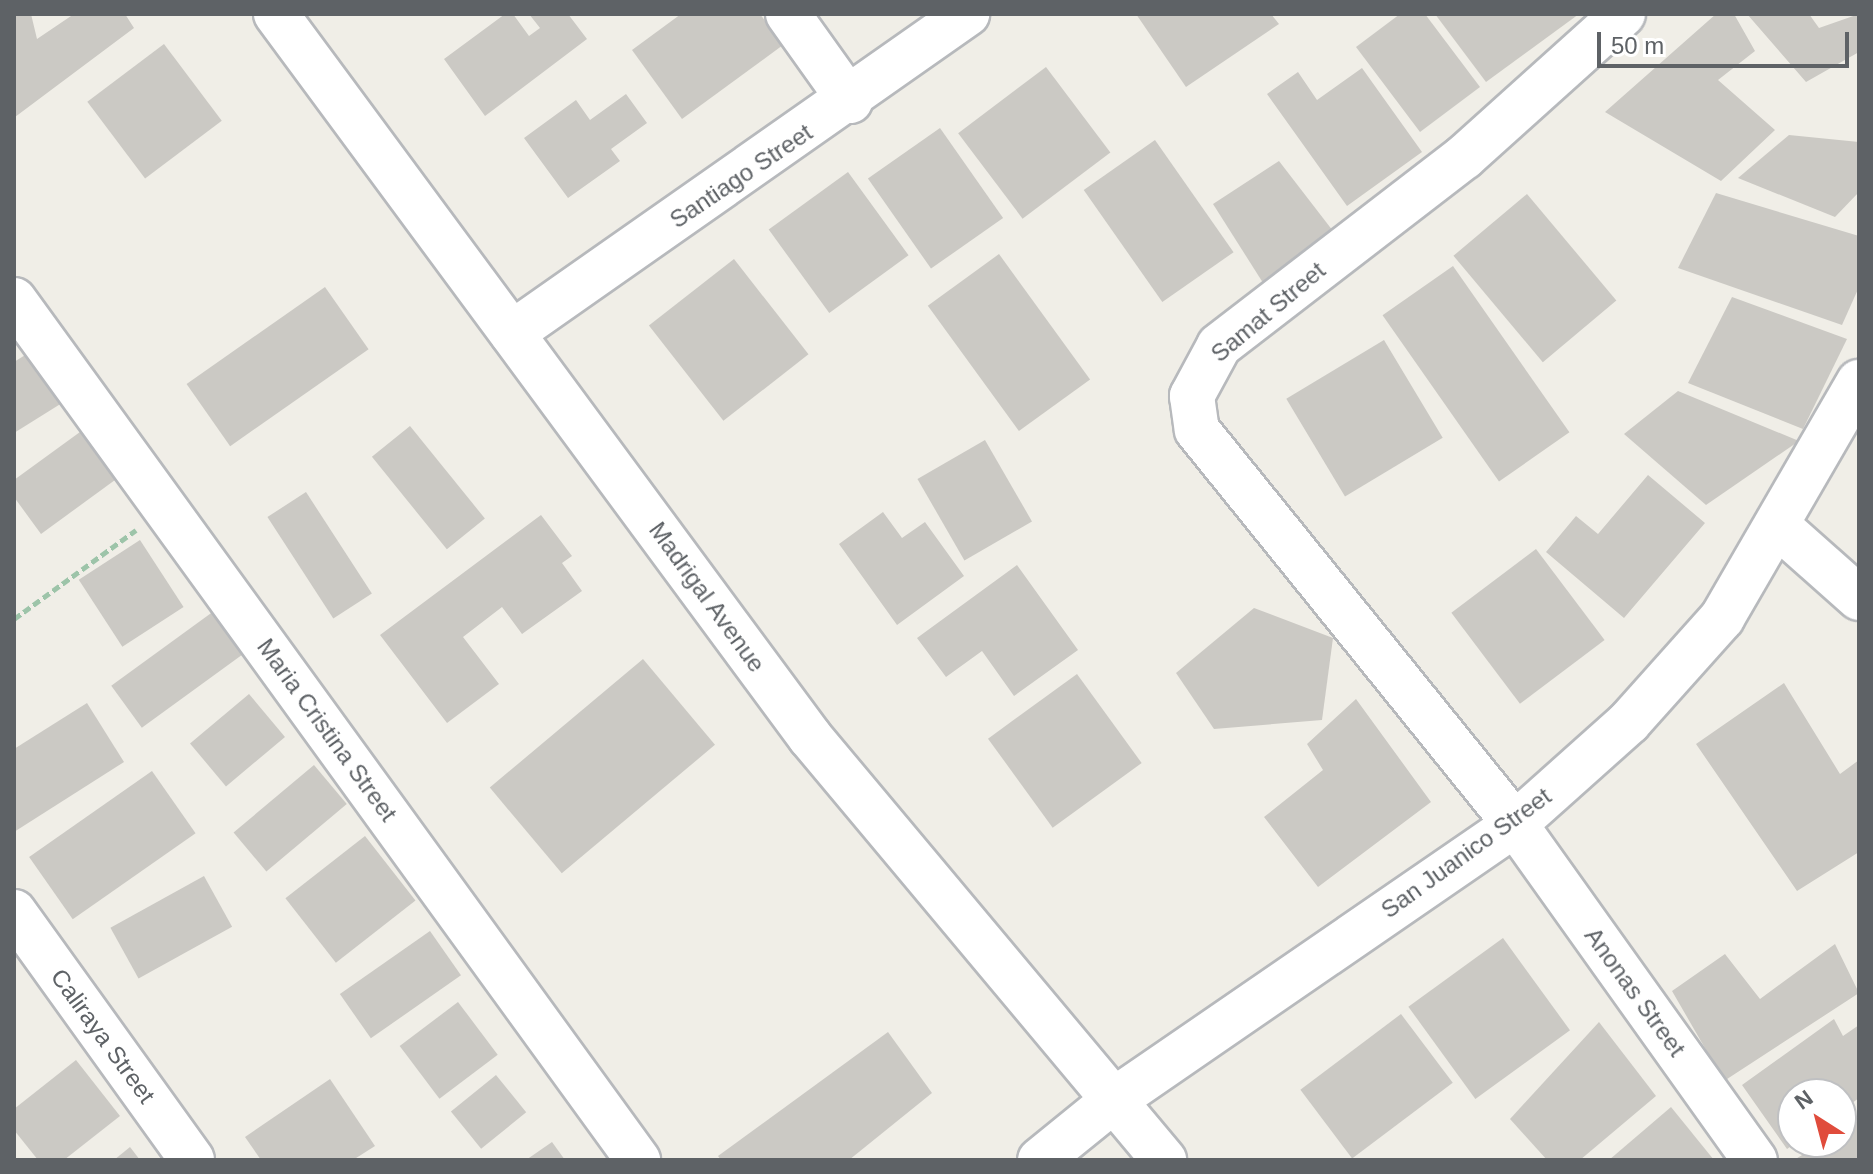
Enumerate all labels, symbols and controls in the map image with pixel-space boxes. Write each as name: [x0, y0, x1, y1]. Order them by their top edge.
scale bar: [1601, 16, 1853, 66]
text: 50 m: [1611, 32, 1664, 59]
street label: Santiago Street: [664, 118, 818, 234]
street label: Samat Street: [1205, 256, 1331, 368]
street label: Madrigal Avenue: [643, 516, 771, 678]
street label: Maria Cristina Street: [251, 633, 403, 827]
street label: San Juanico Street: [1376, 782, 1556, 924]
street label: Anonas Street: [1579, 922, 1691, 1062]
street label: Caliraya Street: [45, 963, 161, 1109]
north arrow: [1777, 1078, 1857, 1158]
text: N: [1790, 1085, 1818, 1115]

